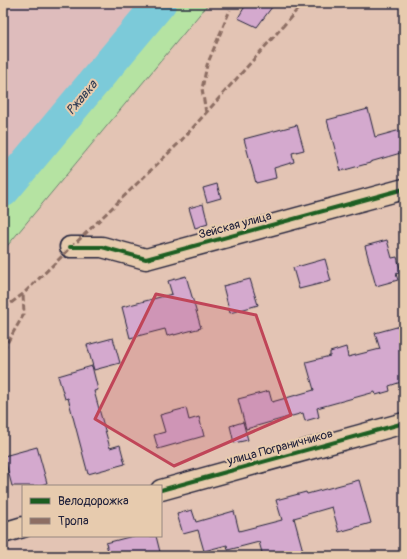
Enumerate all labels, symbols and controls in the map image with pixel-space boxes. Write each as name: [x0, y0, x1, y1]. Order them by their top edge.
water label: Ржавка: [63, 76, 101, 118]
street label: Зейская улица: [197, 208, 274, 242]
street label: улица Пограничников: [225, 426, 335, 469]
legend: [22, 485, 162, 537]
text: Велодорожка: [58, 494, 129, 509]
text: Тропа: [58, 514, 89, 529]

